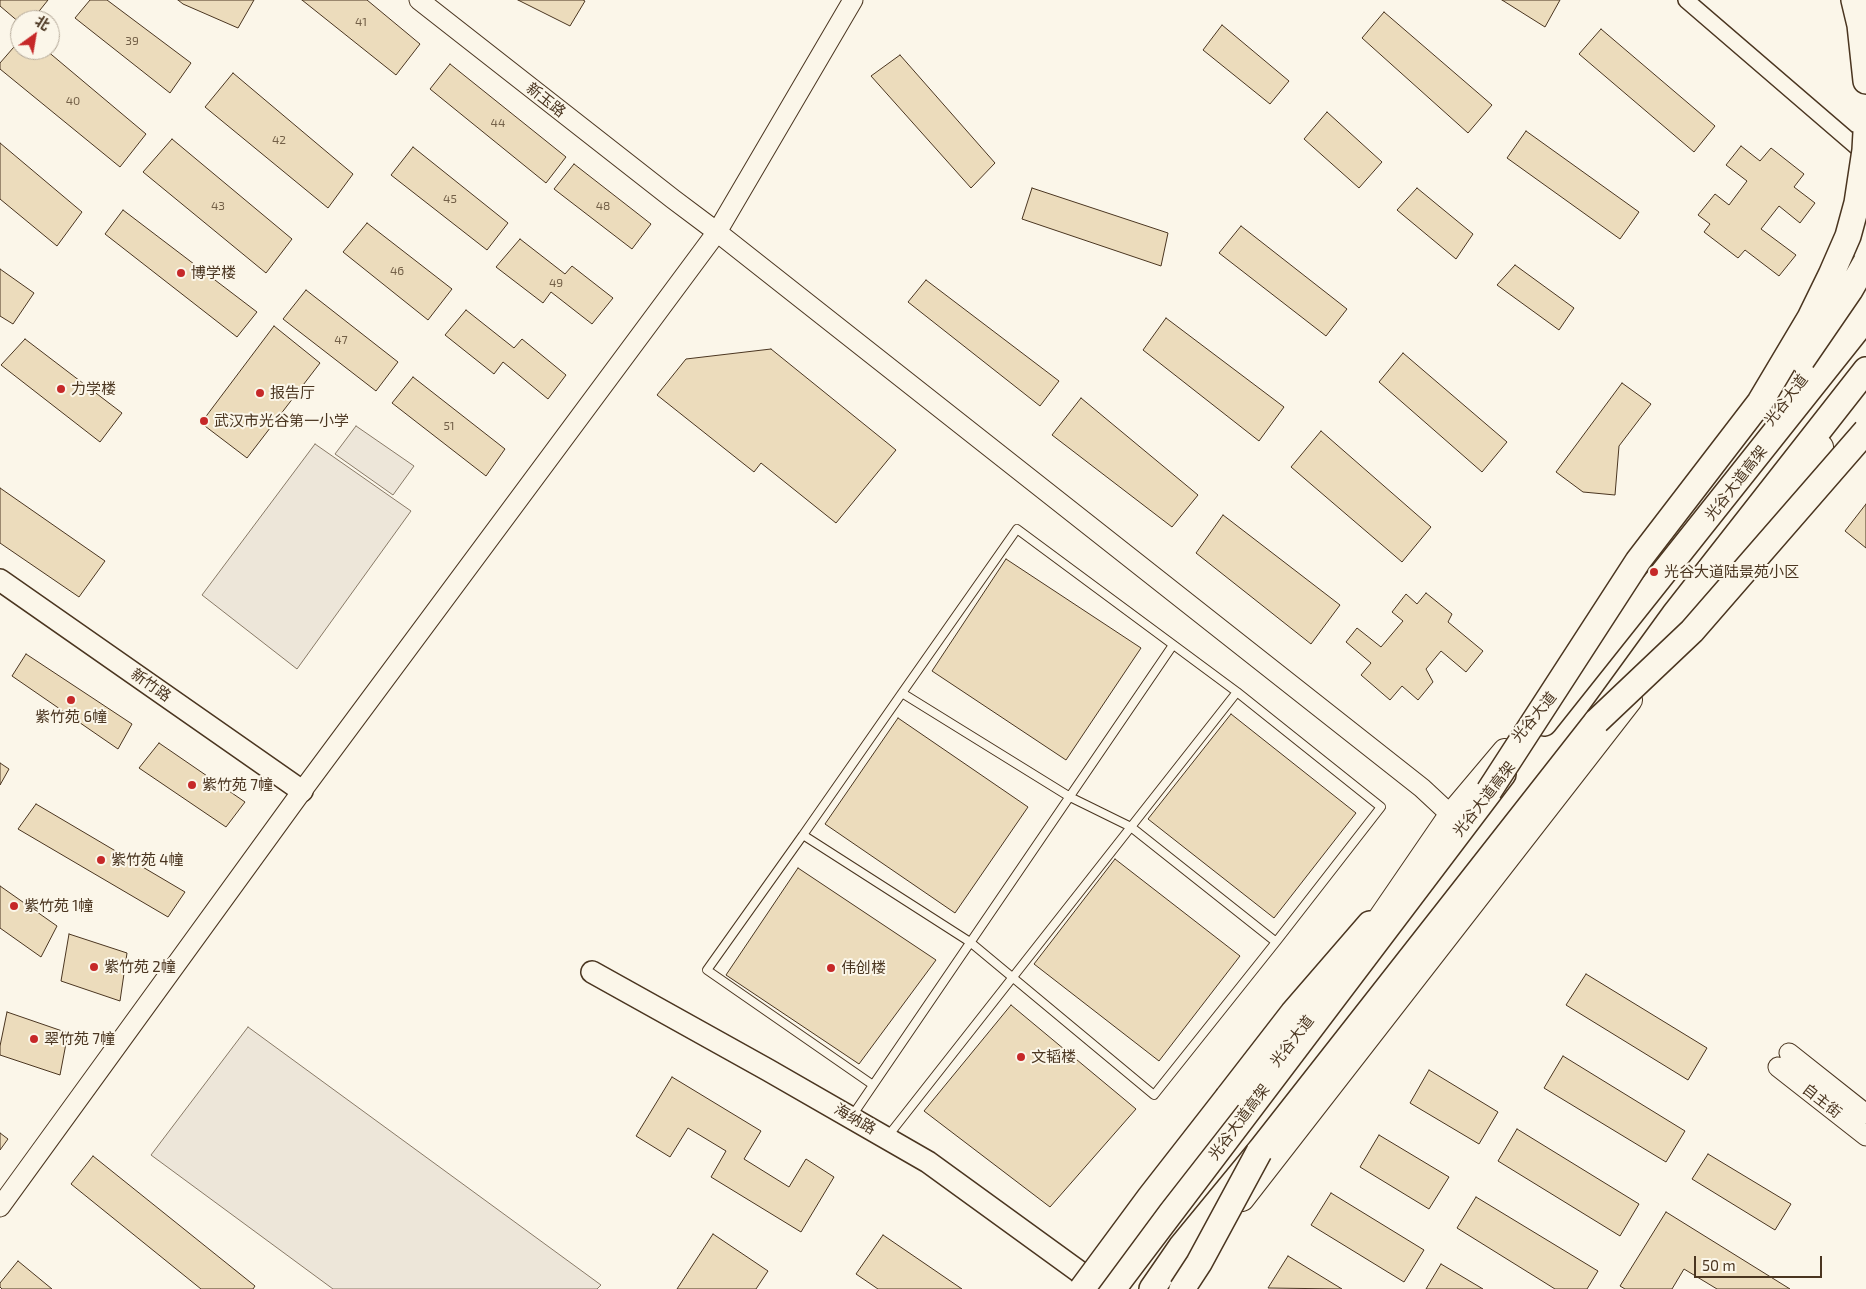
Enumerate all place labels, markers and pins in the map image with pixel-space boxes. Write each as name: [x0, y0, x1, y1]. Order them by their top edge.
place label: 博学楼: [191, 264, 236, 282]
marker: 博学楼: [175, 267, 187, 279]
place label: 力学楼: [71, 380, 116, 398]
marker: 力学楼: [55, 383, 67, 395]
place label: 报告厅: [270, 384, 315, 402]
marker: 报告厅: [254, 387, 266, 399]
place label: 武汉市光谷第一小学: [214, 412, 349, 430]
marker: 武汉市光谷第一小学: [198, 415, 210, 427]
place label: 光谷大道陆景苑小区: [1664, 563, 1799, 581]
marker: 光谷大道陆景苑小区: [1648, 566, 1660, 578]
marker: 紫竹苑 6幢: [65, 694, 77, 706]
place label: 紫竹苑 6幢: [35, 708, 107, 726]
place label: 紫竹苑 7幢: [202, 776, 273, 794]
marker: 紫竹苑 7幢: [186, 779, 198, 791]
place label: 紫竹苑 4幢: [111, 851, 184, 869]
marker: 紫竹苑 4幢: [95, 854, 107, 866]
place label: 紫竹苑 1幢: [24, 897, 93, 915]
marker: 紫竹苑 1幢: [8, 900, 20, 912]
place label: 紫竹苑 2幢: [104, 958, 176, 976]
place label: 伟创楼: [841, 959, 886, 977]
marker: 紫竹苑 2幢: [88, 961, 100, 973]
marker: 伟创楼: [825, 962, 837, 974]
place label: 翠竹苑 7幢: [44, 1030, 115, 1048]
marker: 翠竹苑 7幢: [28, 1033, 40, 1045]
place label: 文韬楼: [1031, 1048, 1076, 1066]
marker: 文韬楼: [1015, 1051, 1027, 1063]

